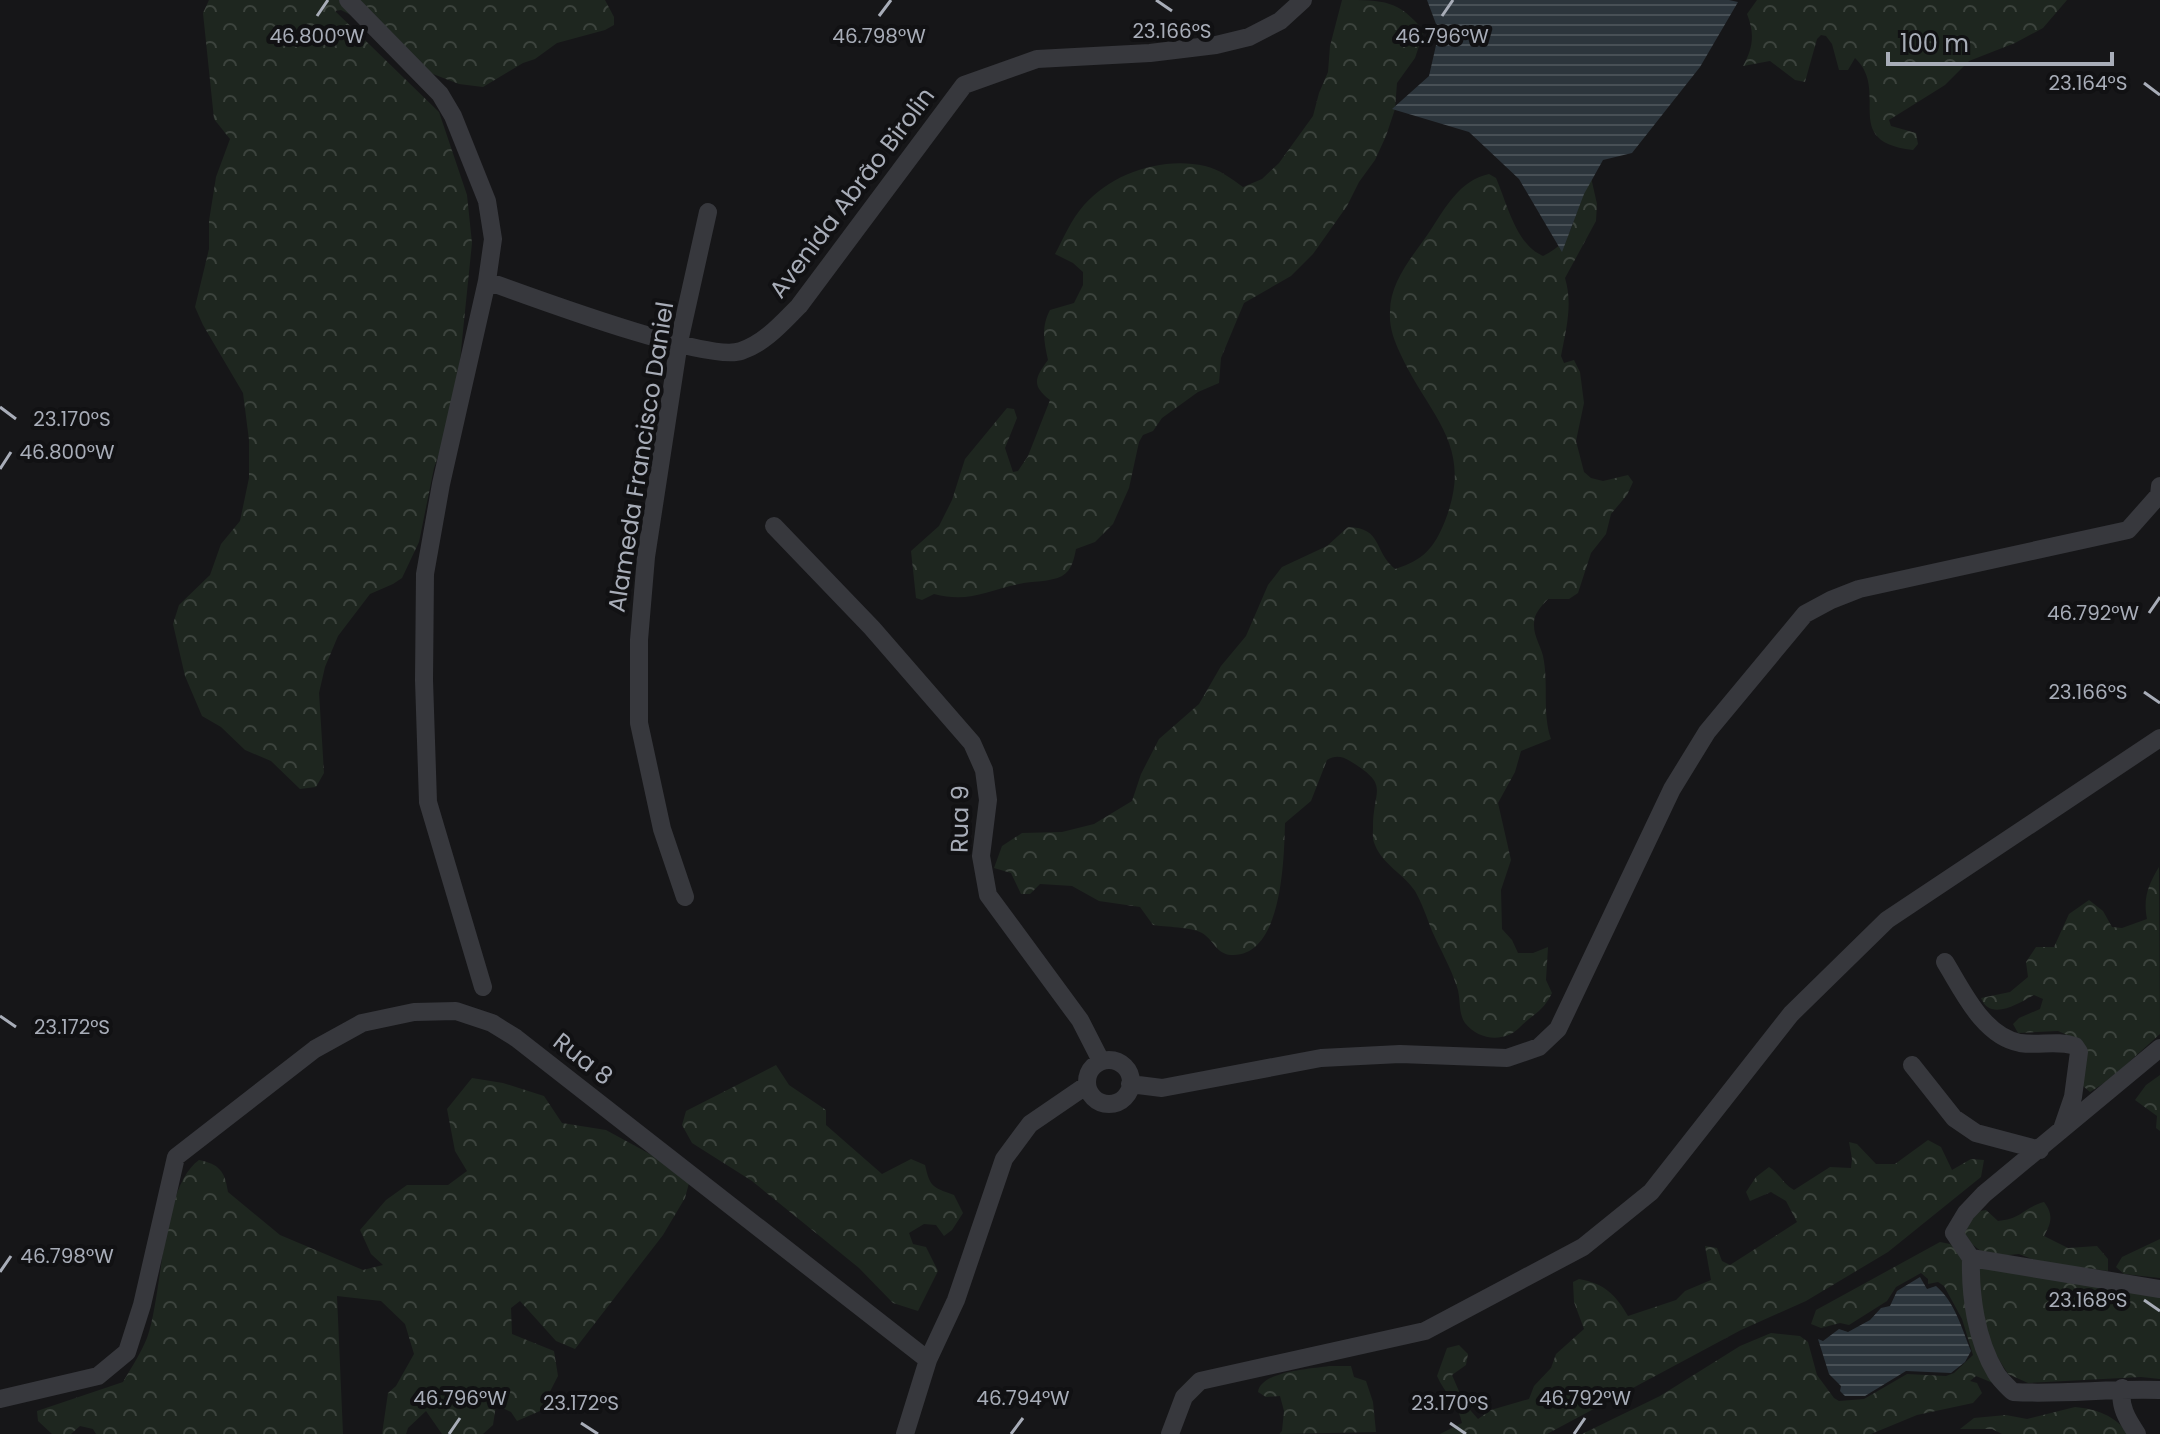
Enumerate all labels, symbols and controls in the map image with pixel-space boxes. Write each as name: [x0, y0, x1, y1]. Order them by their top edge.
scale bar: [1888, 16, 2112, 66]
text: 23.166°S: [1132, 17, 1212, 45]
text: 46.800°W: [270, 22, 365, 50]
text: 46.798°W: [832, 22, 926, 50]
text: 46.796°W: [1395, 22, 1489, 50]
text: 100 m: [1900, 27, 1969, 60]
text: 23.164°S: [2048, 69, 2128, 97]
street label: Avenida Abrão Birolin: [761, 81, 942, 305]
street label: Alameda Francisco Daniel: [600, 299, 681, 615]
text: 23.170°S: [33, 405, 111, 433]
text: 46.800°W: [20, 438, 115, 466]
text: 46.792°W: [2047, 599, 2140, 627]
text: 23.166°S: [2048, 678, 2128, 706]
street label: Rua 9: [942, 785, 977, 853]
text: 23.172°S: [34, 1013, 110, 1041]
street label: Rua 8: [546, 1025, 620, 1092]
text: 46.798°W: [20, 1242, 114, 1270]
text: 23.168°S: [2048, 1286, 2128, 1314]
text: 46.796°W: [413, 1384, 507, 1412]
text: 46.794°W: [976, 1384, 1070, 1412]
text: 46.792°W: [1539, 1384, 1632, 1412]
text: 23.172°S: [543, 1389, 619, 1417]
text: 23.170°S: [1411, 1389, 1489, 1417]

